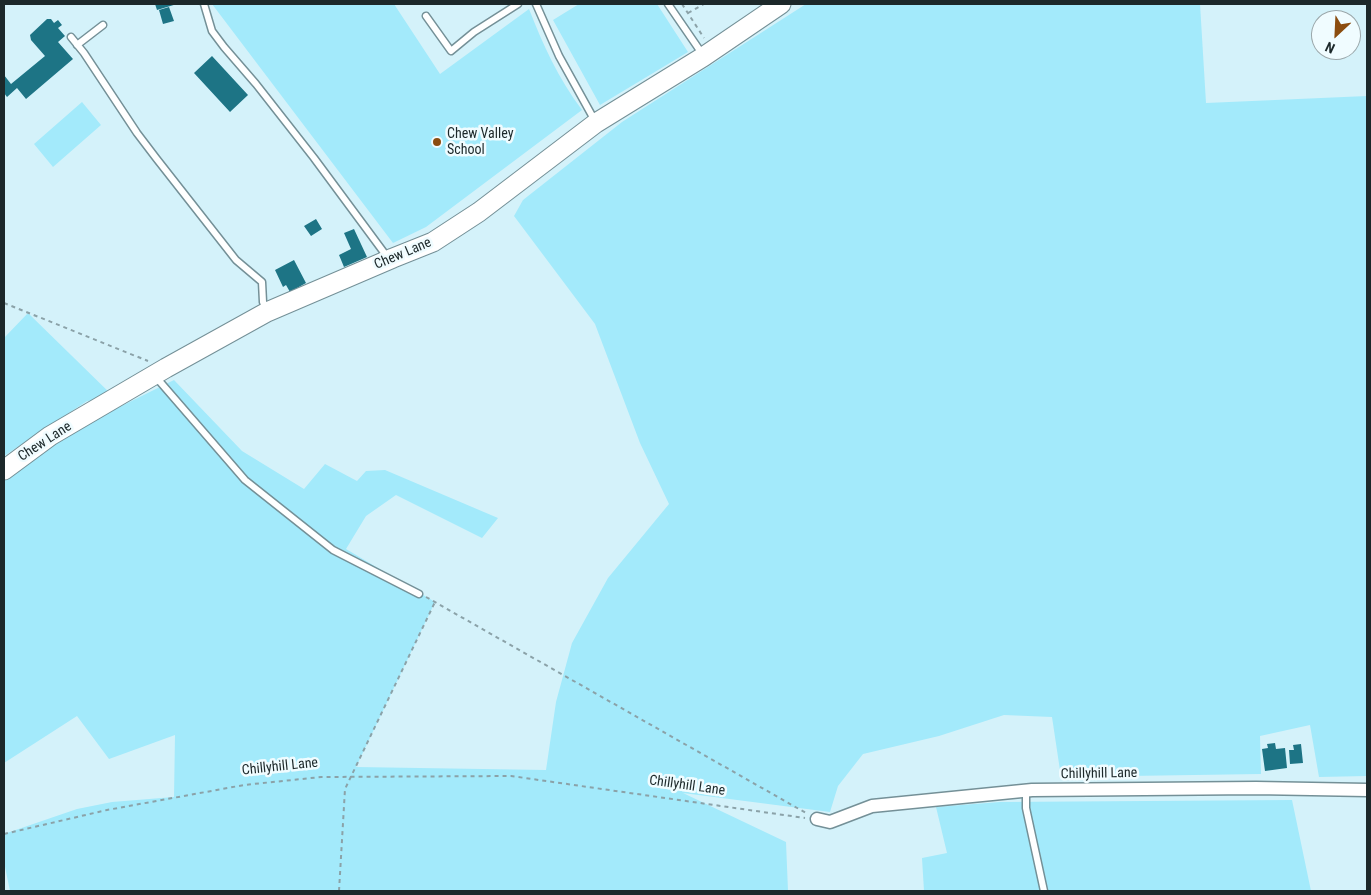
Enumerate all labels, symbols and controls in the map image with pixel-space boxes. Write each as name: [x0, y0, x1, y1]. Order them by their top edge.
north arrow: [1311, 10, 1361, 60]
text: N: [1323, 39, 1337, 57]
place label: Chew Valley School: [447, 126, 514, 158]
marker: Chew Valley School: [431, 136, 443, 148]
street label: Chew Lane: [372, 234, 434, 274]
street label: Chew Lane: [15, 419, 75, 465]
street label: Chillyhill Lane: [241, 755, 319, 779]
street label: Chillyhill Lane: [1061, 765, 1137, 783]
street label: Chillyhill Lane: [648, 772, 726, 800]

